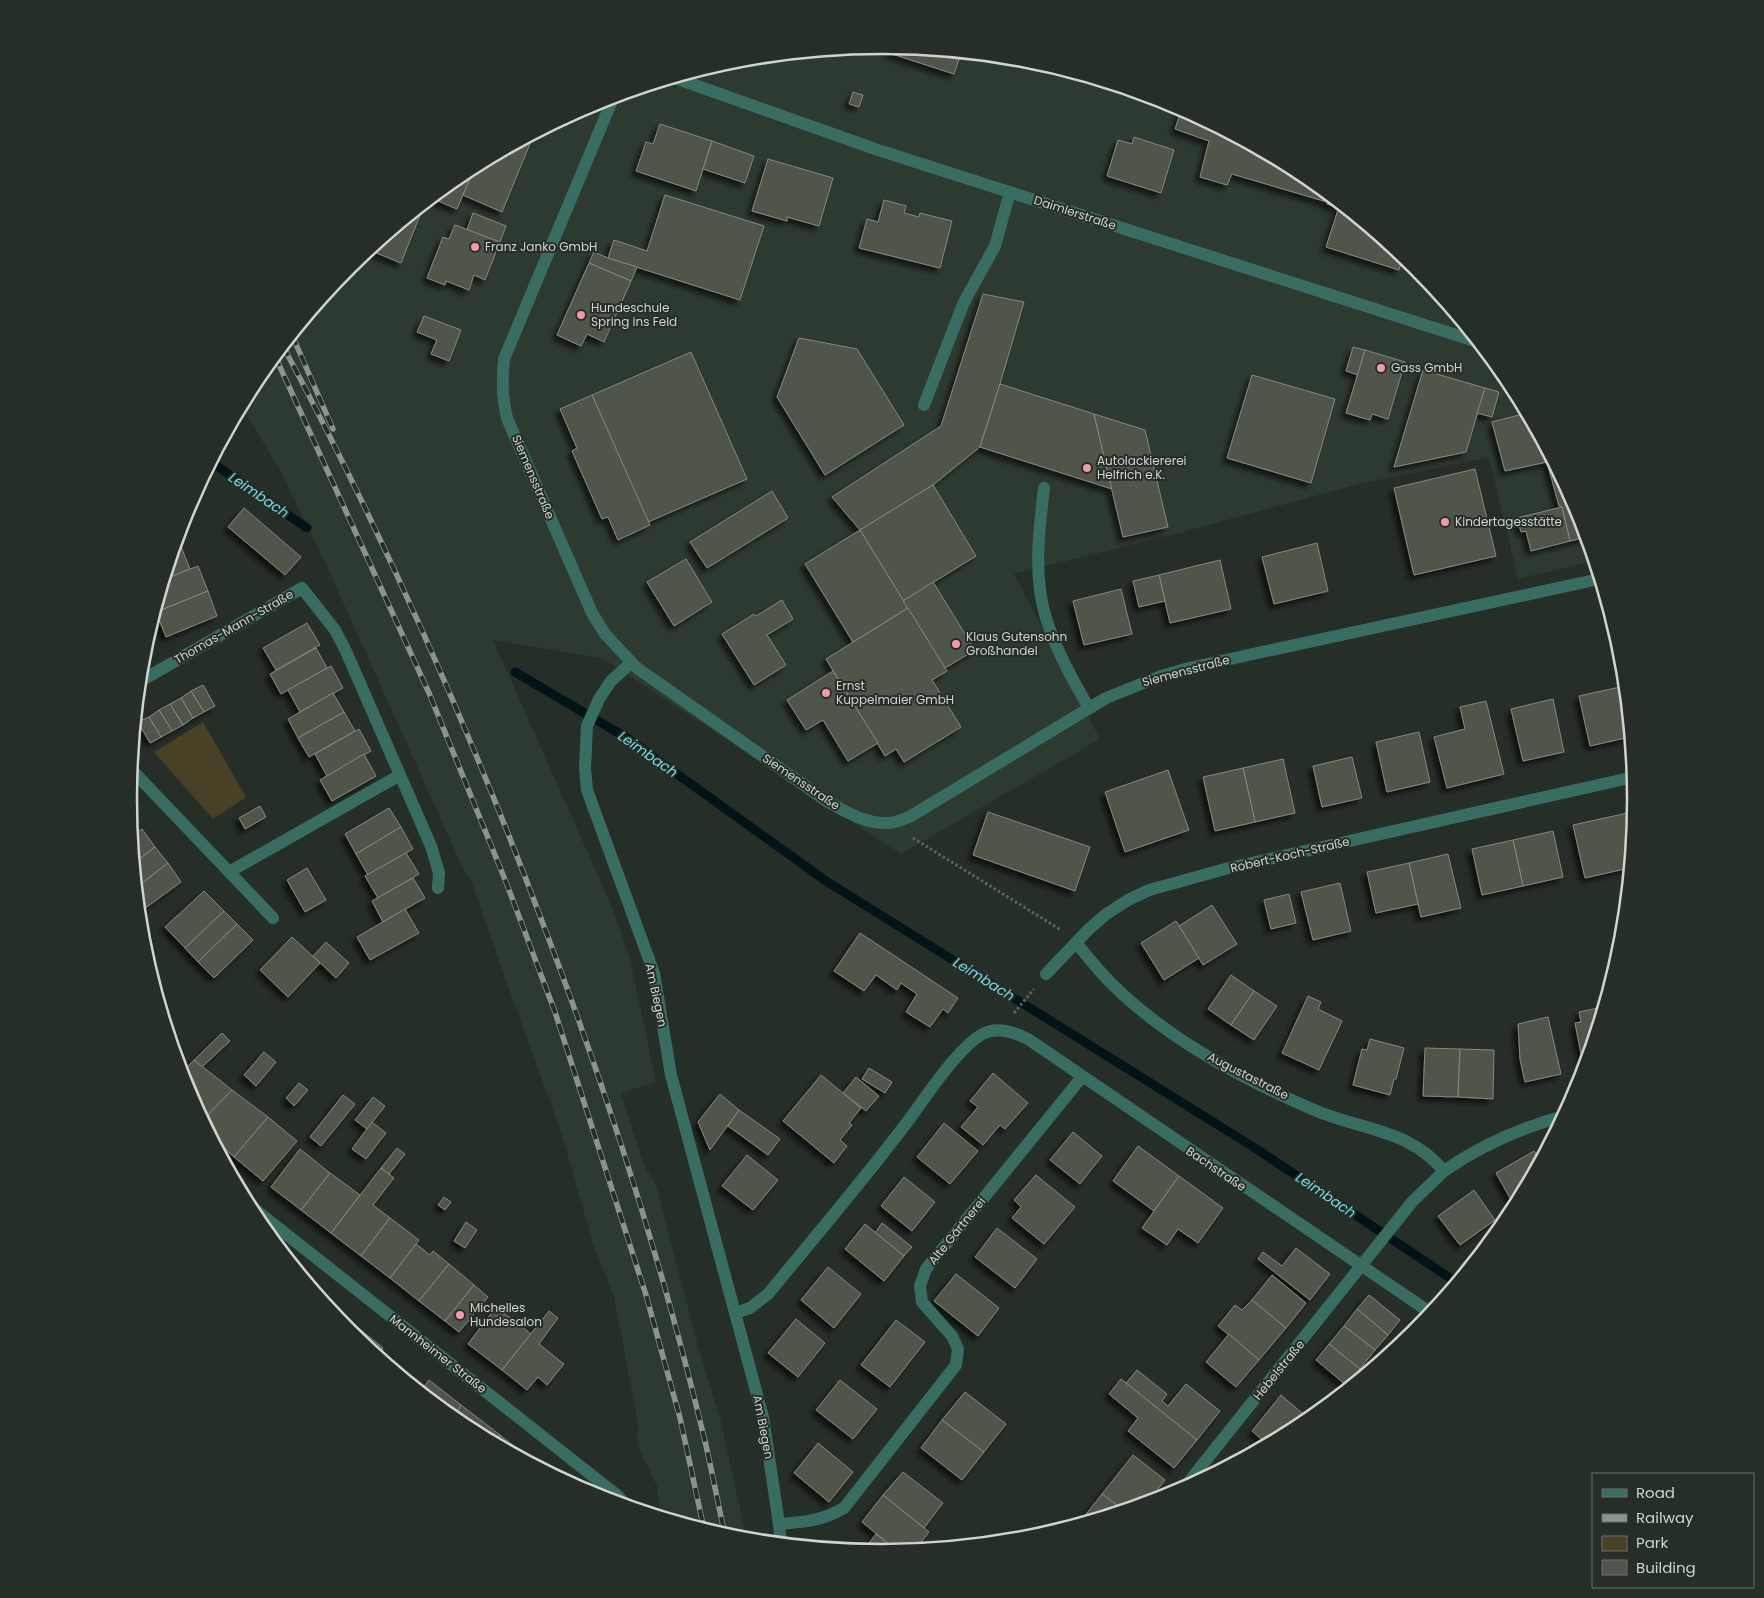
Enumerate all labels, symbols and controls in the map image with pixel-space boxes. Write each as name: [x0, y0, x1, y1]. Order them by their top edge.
street label: Daimlerstraße: [1032, 191, 1118, 234]
place label: Franz Janko GmbH: [485, 238, 597, 255]
marker: Franz Janko GmbH: [469, 241, 481, 253]
place label: Hundeschule Spring ins Feld: [591, 299, 677, 330]
marker: Hundeschule Spring ins Feld: [575, 309, 587, 321]
place label: Gass GmbH: [1391, 359, 1462, 376]
marker: Gass GmbH: [1375, 362, 1387, 374]
street label: Siemensstraße: [508, 432, 559, 522]
place label: Autolackiererei Helfrich e.K.: [1097, 452, 1187, 483]
marker: Autolackiererei Helfrich e.K.: [1081, 462, 1093, 474]
water label: Leimbach: [225, 467, 293, 523]
place label: Kindertagesstätte: [1455, 513, 1562, 530]
marker: Kindertagesstätte: [1439, 516, 1451, 528]
street label: Thomas-Mann-Straße: [171, 585, 297, 668]
place label: Klaus Gutensohn Großhandel: [966, 628, 1067, 659]
marker: Klaus Gutensohn Großhandel: [950, 638, 962, 650]
street label: Siemensstraße: [1140, 651, 1232, 690]
place label: Ernst Kuppelmaier GmbH: [836, 677, 954, 708]
marker: Ernst Kuppelmaier GmbH: [820, 687, 832, 699]
water label: Leimbach: [614, 726, 682, 782]
street label: Siemensstraße: [759, 749, 843, 814]
street label: Robert-Koch-Straße: [1229, 833, 1351, 877]
water label: Leimbach: [949, 952, 1019, 1006]
street label: Am Biegen: [641, 962, 672, 1028]
street label: Augustastraße: [1205, 1048, 1292, 1103]
street label: Bachstraße: [1183, 1142, 1250, 1195]
water label: Leimbach: [1292, 1167, 1360, 1223]
street label: Alte Gärtnerei: [924, 1193, 989, 1268]
place label: Michelles Hundesalon: [470, 1299, 542, 1330]
marker: Michelles Hundesalon: [454, 1309, 466, 1321]
street label: Mannheimer Straße: [386, 1310, 490, 1397]
street label: Hebelstraße: [1249, 1336, 1308, 1403]
street label: Am Biegen: [749, 1394, 778, 1460]
legend: [1592, 1473, 1754, 1588]
text: Road: [1636, 1482, 1675, 1503]
text: Railway: [1636, 1507, 1694, 1528]
text: Park: [1636, 1532, 1668, 1553]
text: Building: [1636, 1557, 1696, 1578]

